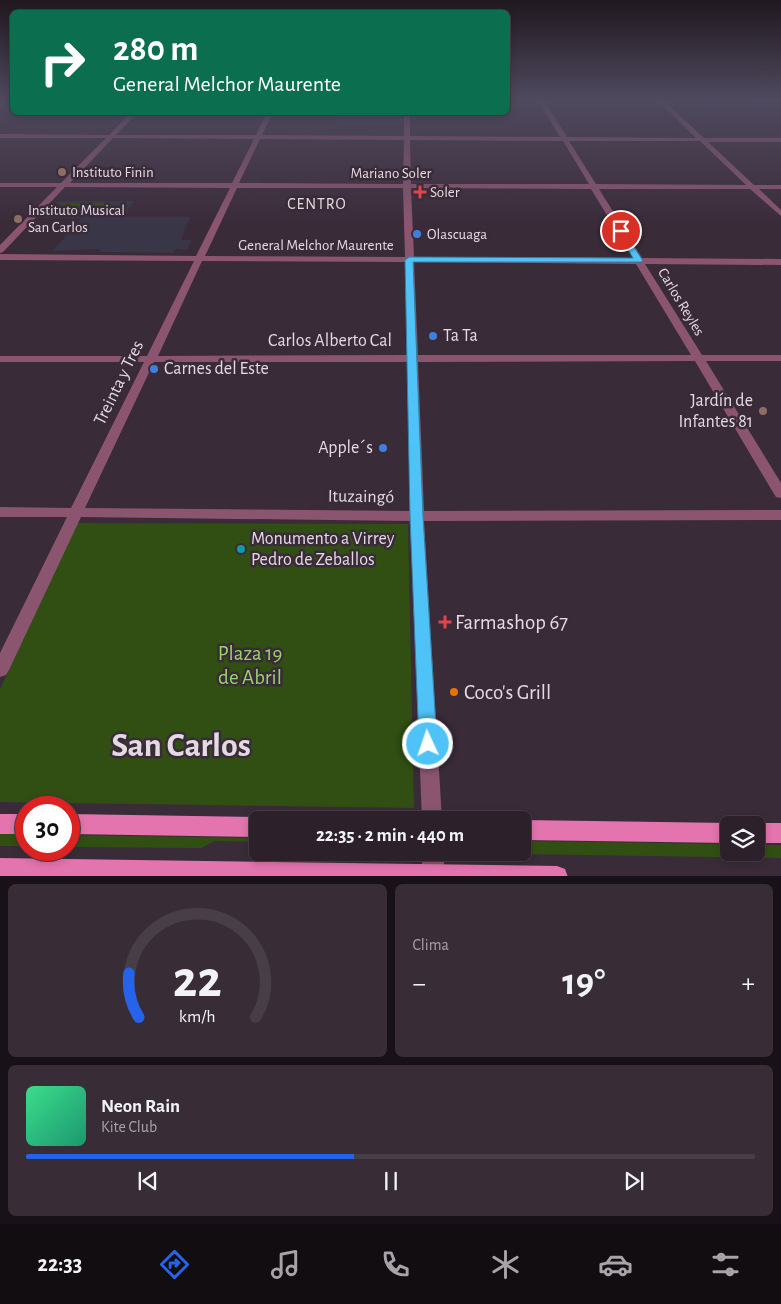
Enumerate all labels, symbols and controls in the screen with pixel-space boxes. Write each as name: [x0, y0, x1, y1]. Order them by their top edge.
icon: right: [30, 30, 95, 95]
text: 280 m: [113, 32, 199, 67]
text: General Melchor Maurente: [113, 73, 341, 95]
place label: Instituto Finin: [72, 165, 154, 180]
marker: Instituto Finin: [56, 166, 68, 178]
street label: Mariano Soler: [351, 166, 432, 181]
place label: Soler: [430, 185, 460, 200]
marker: Soler: [414, 186, 426, 198]
district label: CENTRO: [287, 196, 347, 212]
place label: Instituto Musical San Carlos: [28, 203, 125, 235]
pin: [600, 210, 642, 252]
marker: Instituto Musical San Carlos: [12, 213, 24, 225]
icon: arrive: [607, 217, 635, 245]
place label: Olascuaga: [427, 227, 487, 242]
marker: Olascuaga: [411, 228, 423, 240]
street label: General Melchor Maurente: [238, 238, 394, 253]
street label: Carlos Reyles: [655, 266, 707, 338]
place label: Ta Ta: [443, 327, 478, 345]
marker: Ta Ta: [427, 330, 439, 342]
street label: Carlos Alberto Cal: [268, 332, 392, 350]
street label: Treinta y Tres: [91, 338, 147, 428]
place label: Carnes del Este: [164, 360, 269, 378]
marker: Carnes del Este: [148, 363, 160, 375]
place label: Jardín de Infantes 81: [678, 392, 753, 431]
marker: Jardín de Infantes 81: [757, 405, 769, 417]
place label: Apple´s: [318, 439, 373, 457]
marker: Apple´s: [377, 442, 389, 454]
street label: Ituzaingó: [328, 487, 395, 507]
place label: Monumento a Virrey Pedro de Zeballos: [251, 530, 395, 569]
marker: Monumento a Virrey Pedro de Zeballos: [235, 543, 247, 555]
place label: Farmashop 67: [455, 612, 568, 633]
marker: Farmashop 67: [439, 616, 451, 628]
park label: Plaza 19 de Abril: [218, 643, 282, 688]
place label: Coco's Grill: [464, 682, 551, 703]
marker: Coco's Grill: [448, 686, 460, 698]
position arrow: [401, 717, 453, 769]
district label: San Carlos: [111, 729, 251, 763]
speed limit sign: 30: [15, 796, 80, 861]
map controls: [720, 816, 765, 861]
button: layers: [720, 816, 765, 861]
text: 22:35 · 2 min · 440 m: [316, 826, 464, 845]
text: Clima: [413, 937, 449, 953]
text: 22: [173, 954, 222, 1006]
text: 19°: [562, 964, 605, 1002]
text: −: [413, 970, 426, 998]
text: +: [742, 970, 755, 998]
text: km/h: [179, 1008, 216, 1026]
text: Neon Rain: [101, 1097, 180, 1116]
text: Kite Club: [101, 1119, 157, 1135]
icon: previous: [134, 1167, 162, 1195]
icon: pause: [377, 1167, 405, 1195]
icon: next: [620, 1167, 648, 1195]
icon: directions: [157, 1247, 192, 1282]
icon: music: [268, 1247, 303, 1282]
icon: phone: [378, 1247, 413, 1282]
icon: climate: [488, 1247, 523, 1282]
icon: car: [598, 1247, 633, 1282]
icon: filters: [708, 1247, 743, 1282]
text: 22:33: [38, 1253, 82, 1275]

